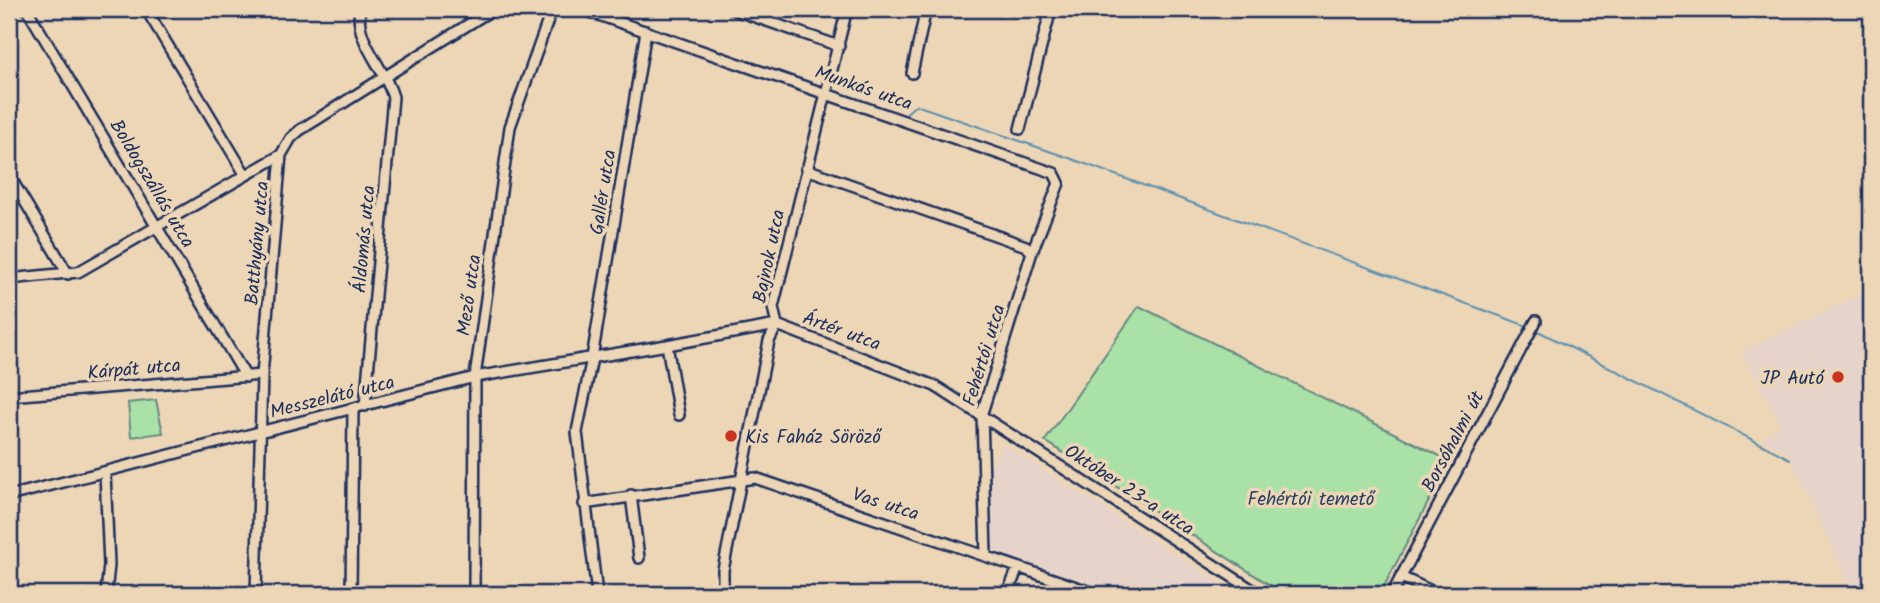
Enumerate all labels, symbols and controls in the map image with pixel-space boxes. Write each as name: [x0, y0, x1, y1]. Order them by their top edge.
street label: Munkás utca: [810, 58, 916, 120]
street label: Boldogszállás utca: [101, 114, 202, 254]
street label: Gallér utca: [582, 148, 626, 237]
street label: Batthyány utca: [238, 180, 278, 306]
street label: Áldomás utca: [345, 184, 385, 294]
street label: Bajnok utca: [745, 207, 795, 306]
street label: Mező utca: [449, 253, 491, 338]
street label: Fehértói utca: [955, 301, 1015, 410]
street label: Ártér utca: [798, 304, 885, 360]
street label: Kárpát utca: [86, 351, 182, 389]
place label: JP Autó: [1761, 364, 1825, 394]
street label: Messzelátó utca: [267, 368, 398, 428]
marker: JP Autó: [1830, 369, 1846, 385]
street label: Borsóhalmi út: [1414, 385, 1493, 498]
place label: Kis Faház Söröző: [745, 423, 882, 453]
marker: Kis Faház Söröző: [723, 428, 739, 444]
street label: Október 23-a utca: [1058, 437, 1200, 544]
street label: Vas utca: [848, 480, 923, 530]
park label: Fehértói temető: [1248, 485, 1376, 515]

